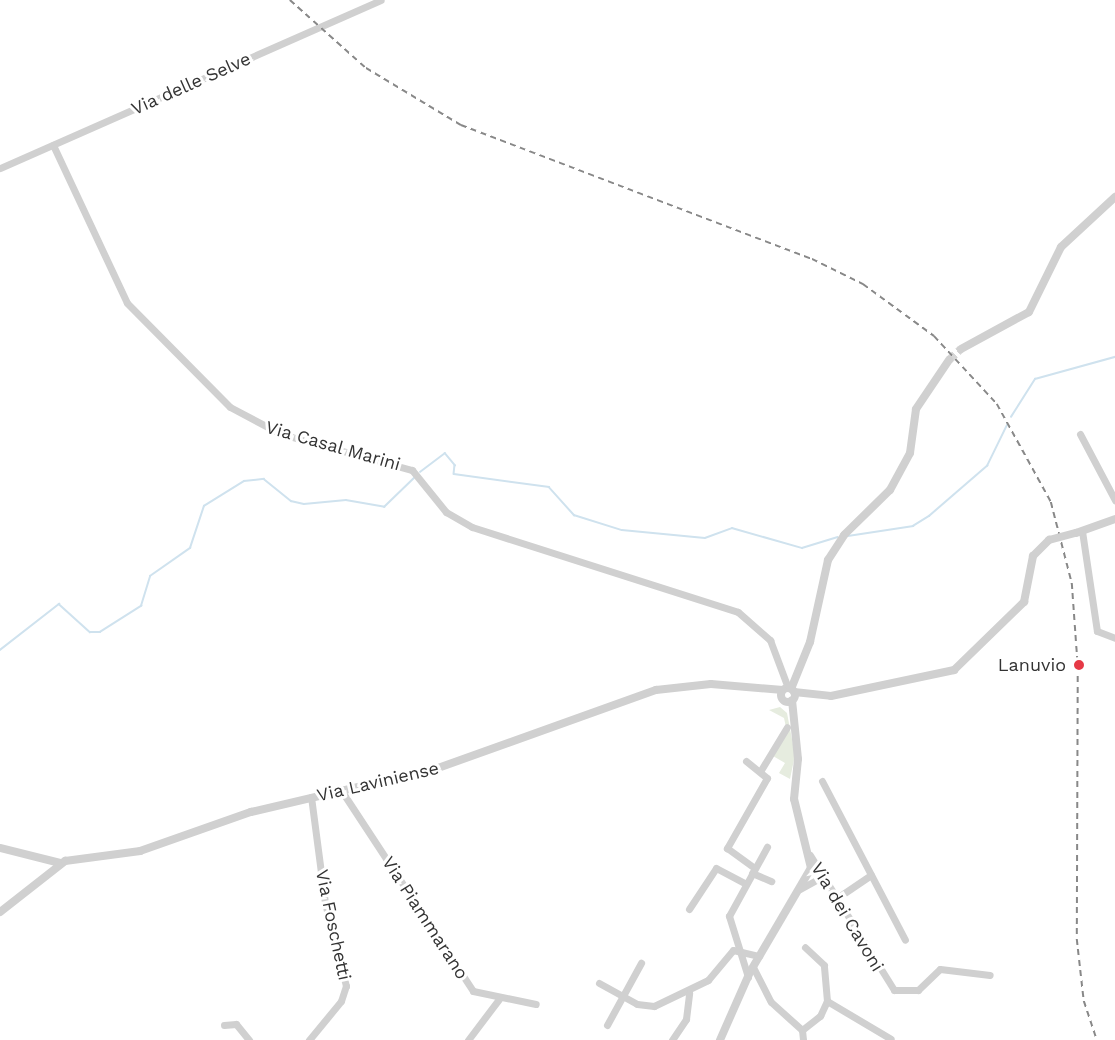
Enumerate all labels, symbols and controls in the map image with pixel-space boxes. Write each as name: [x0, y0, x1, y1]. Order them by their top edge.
street label: Via delle Selve: [128, 48, 254, 120]
street label: Via Casal Marini: [263, 416, 403, 476]
place label: Lanuvio: [998, 654, 1066, 676]
marker: Lanuvio: [1070, 656, 1088, 674]
street label: Via Laviniense: [315, 757, 441, 807]
street label: Via Piammarano: [377, 852, 473, 984]
street label: Via dei Cavoni: [806, 858, 888, 976]
street label: Via Foschetti: [311, 867, 355, 983]

